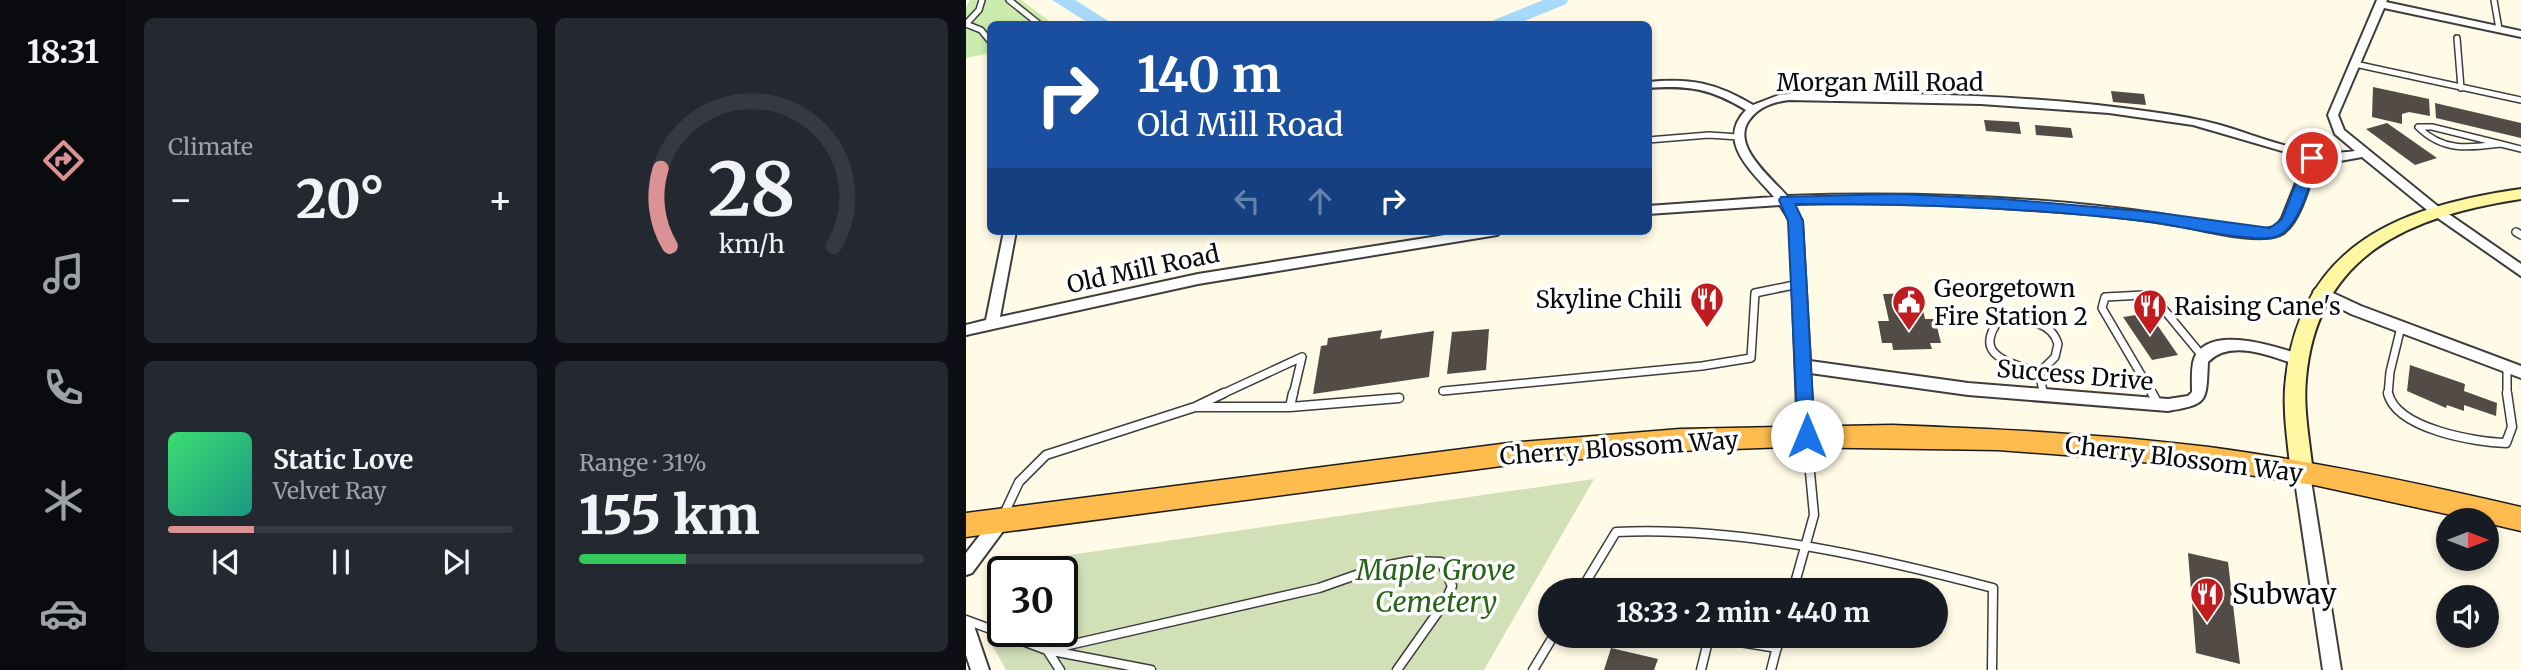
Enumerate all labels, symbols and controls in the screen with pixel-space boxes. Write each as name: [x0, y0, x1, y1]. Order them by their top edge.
text: 18:31: [27, 32, 99, 72]
text: 140 m: [1137, 44, 1281, 105]
icon: right: [1022, 49, 1113, 140]
street label: Morgan Mill Road: [1777, 67, 1983, 98]
text: Old Mill Road: [1137, 105, 1344, 145]
pin: [2282, 128, 2342, 188]
text: Climate: [168, 132, 253, 161]
icon: directions: [39, 136, 88, 185]
icon: arrive: [2293, 139, 2331, 177]
text: 28: [708, 145, 795, 237]
text: 20°: [296, 167, 385, 232]
text: −: [168, 176, 193, 223]
text: +: [488, 176, 513, 223]
icon: left: [1228, 182, 1266, 220]
icon: ahead: [1301, 182, 1339, 220]
icon: right: [1374, 182, 1412, 220]
text: km/h: [718, 228, 785, 260]
street label: Old Mill Road: [1064, 238, 1222, 300]
icon: music: [39, 249, 88, 298]
place label: Georgetown Fire Station 2: [1934, 273, 2088, 332]
restaurant icon: Skyline Chili: [1688, 280, 1726, 329]
public building icon: Georgetown Fire Station 2: [1890, 283, 1928, 332]
place label: Skyline Chili: [1535, 284, 1682, 315]
restaurant icon: Raising Cane's: [2131, 287, 2169, 336]
place label: Raising Cane's: [2174, 291, 2341, 322]
street label: Success Drive: [1995, 353, 2155, 397]
icon: phone: [39, 363, 88, 412]
position arrow: [1770, 399, 1844, 473]
street label: Cherry Blossom Way: [1499, 424, 1739, 472]
street label: Cherry Blossom Way: [2063, 429, 2305, 489]
text: Static Love: [273, 443, 413, 476]
text: Range · 31%: [579, 448, 706, 477]
icon: climate: [39, 476, 88, 525]
text: Velvet Ray: [273, 476, 386, 505]
text: 155 km: [579, 483, 760, 548]
north arrow: [2436, 508, 2499, 570]
map controls: [2436, 508, 2499, 648]
icon: previous: [207, 543, 245, 581]
icon: pause: [322, 543, 360, 581]
icon: next: [437, 543, 475, 581]
park label: Maple Grove Cemetery: [1355, 552, 1516, 620]
speed limit sign: 30: [987, 556, 1078, 647]
restaurant icon: Subway: [2188, 575, 2226, 624]
place label: Subway: [2232, 576, 2337, 612]
button: sound: [2436, 585, 2499, 648]
icon: car: [39, 589, 88, 638]
text: 18:33 · 2 min · 440 m: [1616, 596, 1870, 629]

